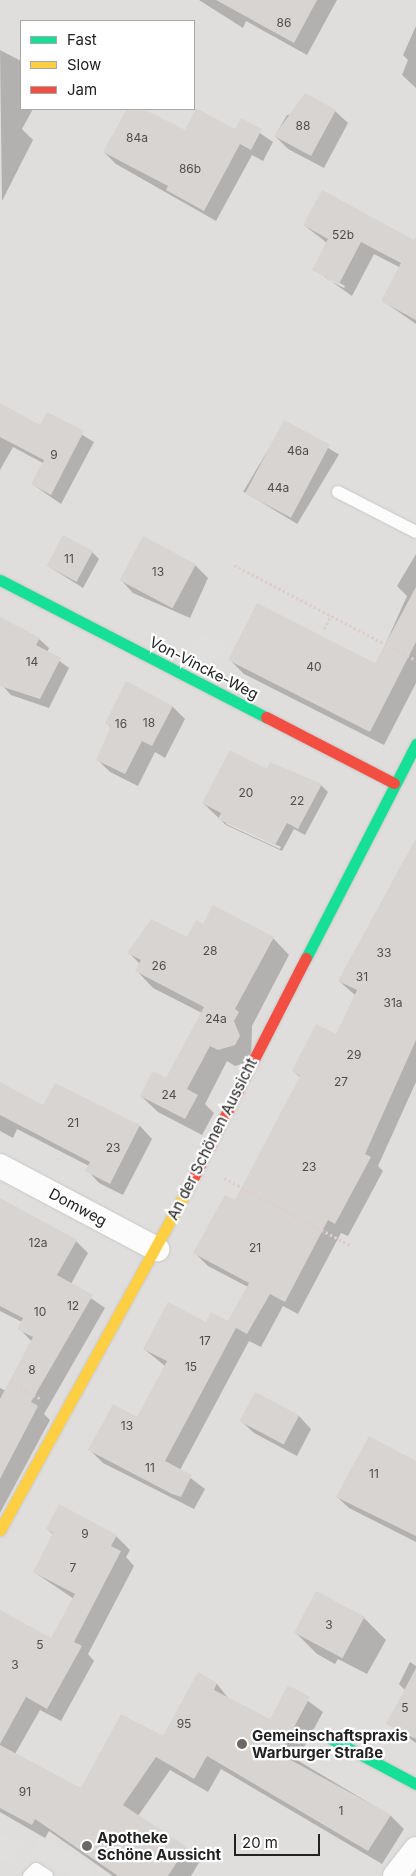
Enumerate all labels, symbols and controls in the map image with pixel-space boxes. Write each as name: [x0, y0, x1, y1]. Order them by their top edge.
house number: 86: [277, 16, 291, 30]
legend: [20, 20, 195, 110]
text: Fast: [67, 30, 97, 49]
text: Slow: [67, 55, 101, 74]
text: Jam: [67, 80, 97, 99]
house number: 88: [296, 119, 310, 133]
house number: 84a: [126, 131, 148, 145]
house number: 86b: [179, 162, 201, 176]
house number: 52b: [332, 228, 354, 242]
house number: 46a: [287, 444, 309, 458]
house number: 9: [50, 448, 58, 462]
house number: 44a: [267, 481, 289, 495]
house number: 11: [64, 552, 74, 566]
house number: 13: [152, 565, 164, 579]
street label: Von-Vincke-Weg: [147, 633, 261, 703]
house number: 14: [26, 655, 38, 669]
house number: 40: [306, 660, 322, 674]
house number: 18: [143, 716, 155, 730]
house number: 16: [115, 717, 127, 731]
house number: 20: [239, 786, 253, 800]
house number: 22: [290, 794, 304, 808]
house number: 28: [203, 944, 217, 958]
house number: 33: [377, 946, 391, 960]
house number: 26: [152, 959, 166, 973]
house number: 31: [356, 970, 368, 984]
house number: 31a: [383, 996, 403, 1010]
house number: 24a: [205, 1012, 227, 1026]
house number: 29: [347, 1048, 361, 1062]
street label: An der Schönen Aussicht: [163, 1055, 261, 1223]
house number: 27: [334, 1075, 348, 1089]
house number: 24: [162, 1088, 176, 1102]
house number: 21: [67, 1116, 79, 1130]
house number: 23: [106, 1141, 120, 1155]
house number: 23: [302, 1160, 316, 1174]
street label: Domweg: [46, 1184, 110, 1230]
house number: 12a: [29, 1236, 47, 1250]
house number: 21: [249, 1241, 261, 1255]
house number: 12: [67, 1299, 79, 1313]
house number: 10: [34, 1305, 46, 1319]
house number: 17: [199, 1334, 211, 1348]
house number: 15: [185, 1360, 197, 1374]
house number: 8: [28, 1363, 36, 1377]
house number: 13: [121, 1419, 133, 1433]
house number: 11: [145, 1461, 155, 1475]
house number: 11: [369, 1467, 379, 1481]
house number: 9: [81, 1527, 89, 1541]
house number: 7: [70, 1561, 76, 1575]
house number: 3: [325, 1618, 333, 1632]
house number: 5: [36, 1638, 44, 1652]
house number: 3: [11, 1658, 19, 1672]
house number: 5: [401, 1701, 409, 1715]
house number: 95: [177, 1717, 191, 1731]
place label: Gemeinschaftspraxis Warburger Straße: [252, 1726, 408, 1761]
marker: Gemeinschaftspraxis Warburger Straße: [236, 1738, 248, 1750]
house number: 91: [19, 1785, 31, 1799]
house number: 1: [339, 1804, 343, 1818]
scale bar: [236, 1824, 322, 1856]
place label: Apotheke Schöne Aussicht: [97, 1828, 221, 1863]
text: 20 m: [242, 1833, 278, 1852]
marker: Apotheke Schöne Aussicht: [81, 1840, 93, 1852]

